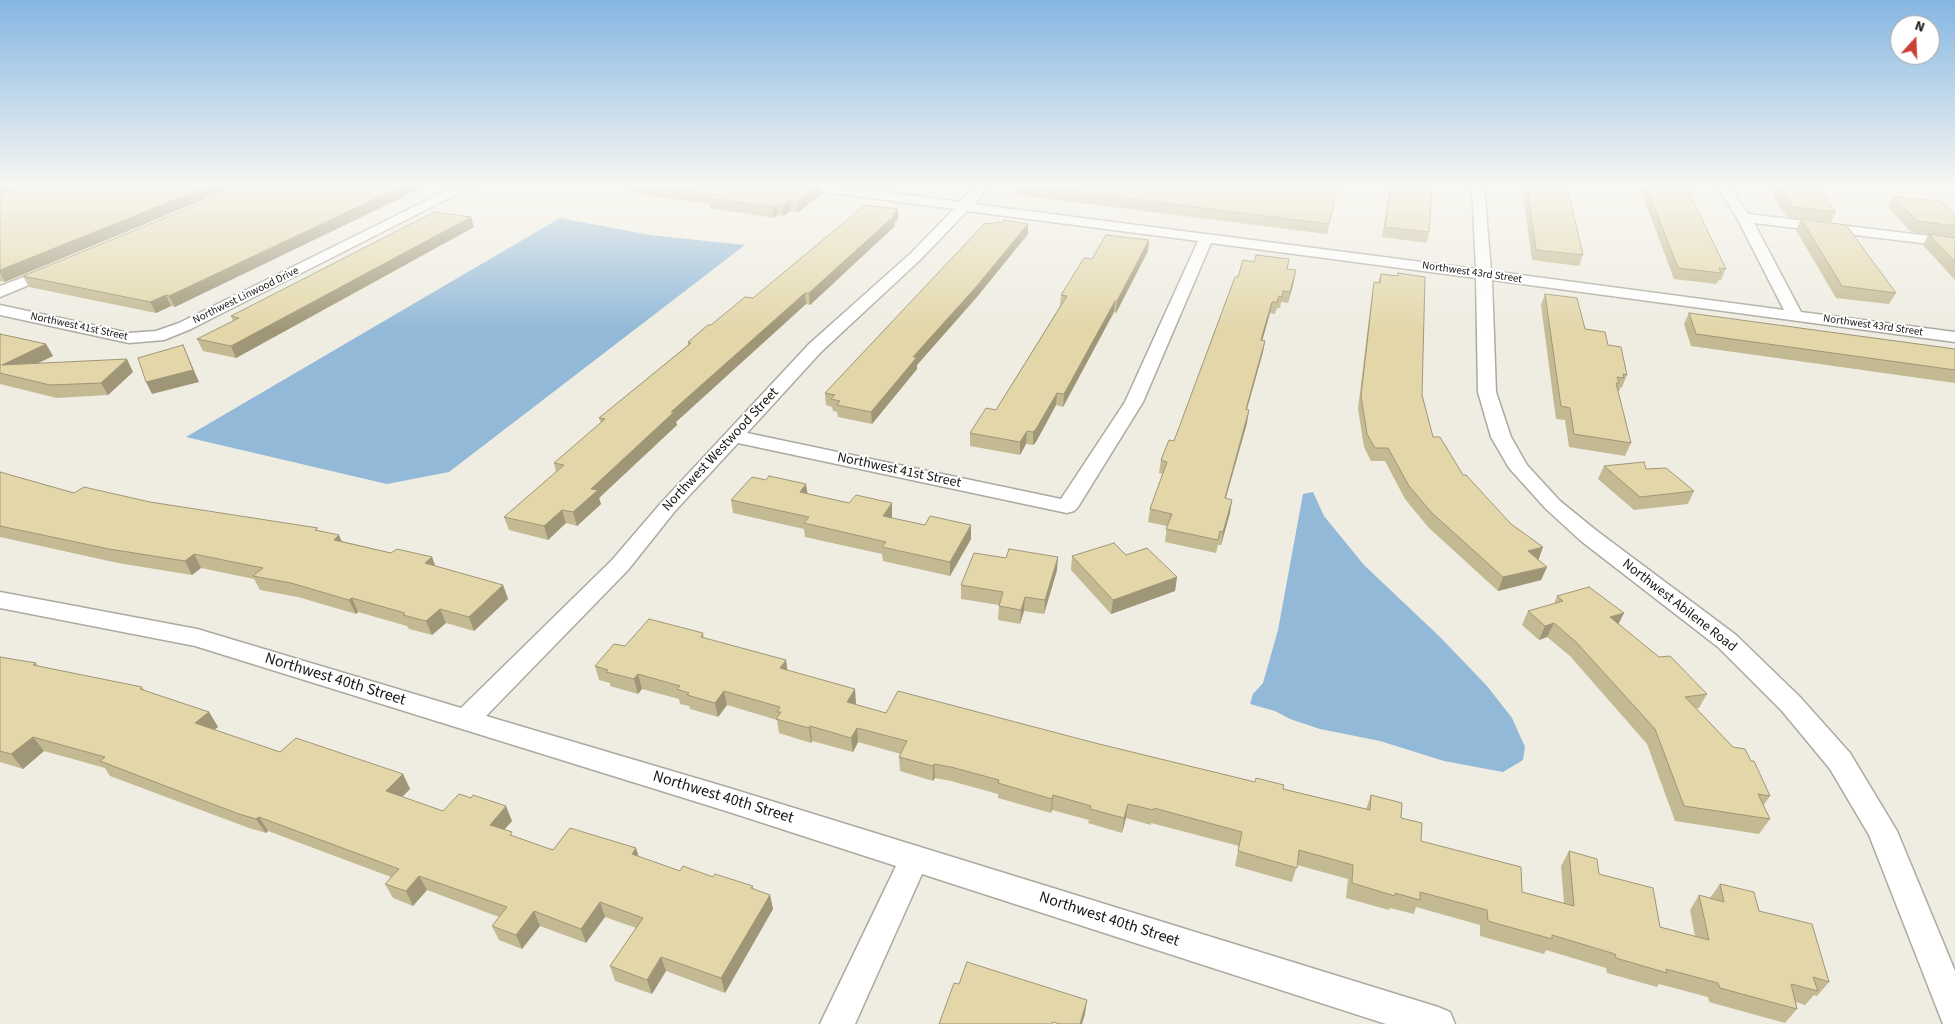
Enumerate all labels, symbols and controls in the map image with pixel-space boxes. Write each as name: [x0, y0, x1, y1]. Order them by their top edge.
north arrow: [1890, 15, 1940, 65]
text: N: [1912, 16, 1928, 38]
street label: Northwest 43rd Street: [1421, 259, 1523, 287]
street label: Northwest Linwood Drive: [191, 265, 301, 327]
street label: Northwest 41st Street: [29, 310, 129, 344]
street label: Northwest 43rd Street: [1822, 312, 1924, 340]
street label: Northwest Westwood Street: [659, 385, 783, 515]
street label: Northwest 41st Street: [836, 450, 962, 492]
street label: Northwest Abilene Road: [1618, 556, 1740, 656]
street label: Northwest 40th Street: [262, 649, 408, 711]
street label: Northwest 40th Street: [650, 767, 796, 829]
street label: Northwest 40th Street: [1036, 888, 1182, 952]

